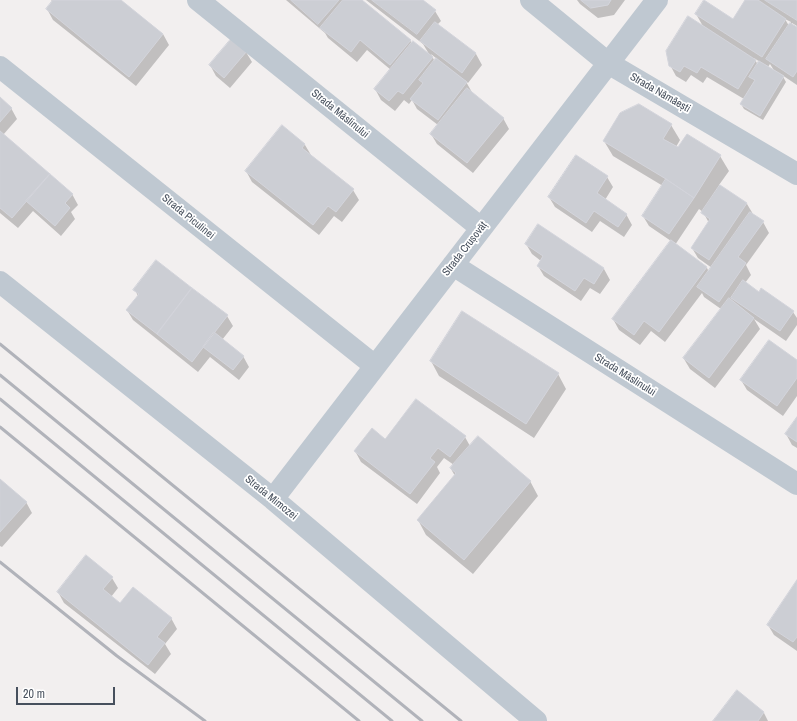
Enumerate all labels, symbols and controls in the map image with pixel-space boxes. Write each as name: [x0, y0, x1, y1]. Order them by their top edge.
street label: Strada Nămăești: [627, 70, 693, 116]
street label: Strada Măslinului: [309, 87, 371, 141]
street label: Strada Piculinei: [159, 192, 217, 242]
street label: Strada Crușovăț: [440, 219, 490, 279]
street label: Strada Măslinului: [592, 351, 658, 399]
street label: Strada Mimozei: [242, 473, 300, 523]
scale bar: [18, 679, 117, 705]
text: 20 m: [23, 686, 45, 702]

